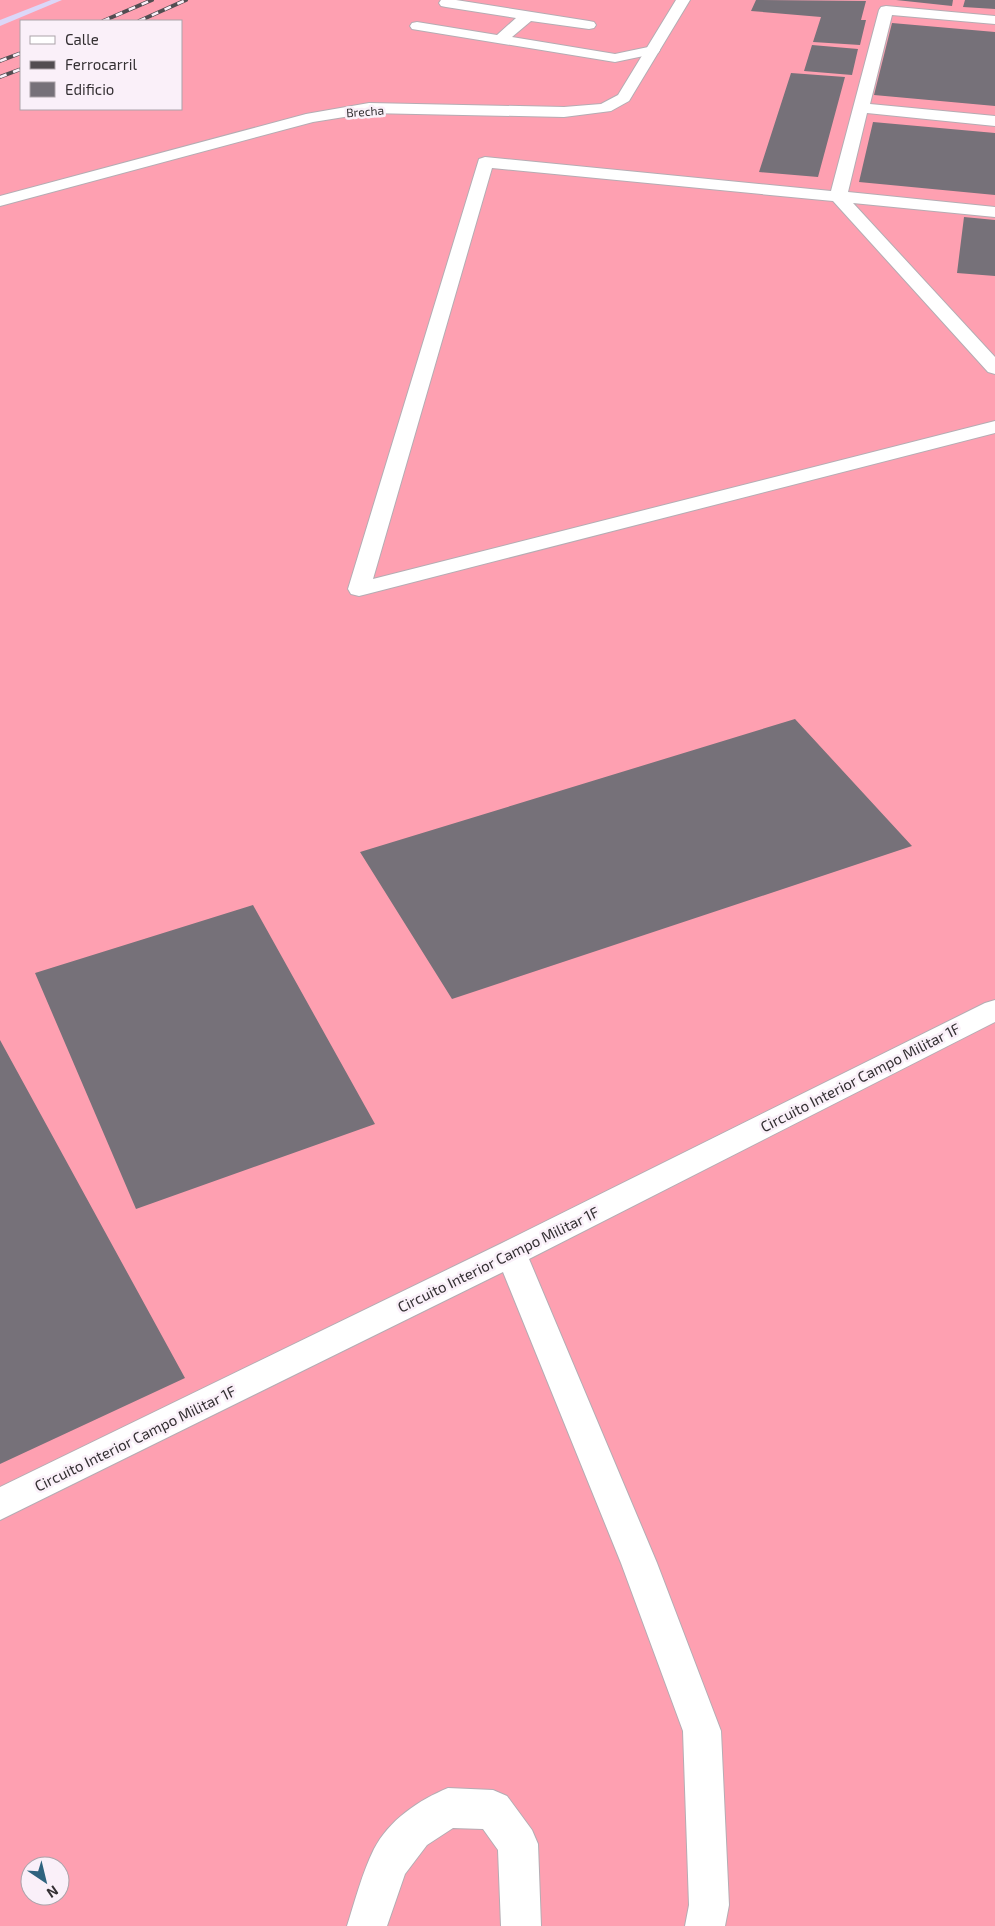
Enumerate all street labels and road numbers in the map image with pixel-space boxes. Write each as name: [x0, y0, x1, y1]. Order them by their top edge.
street label: Brecha: [346, 103, 384, 119]
street label: Circuito Interior Campo Militar 1F: [757, 1019, 963, 1135]
street label: Circuito Interior Campo Militar 1F: [394, 1202, 602, 1316]
street label: Circuito Interior Campo Militar 1F: [31, 1381, 239, 1495]

